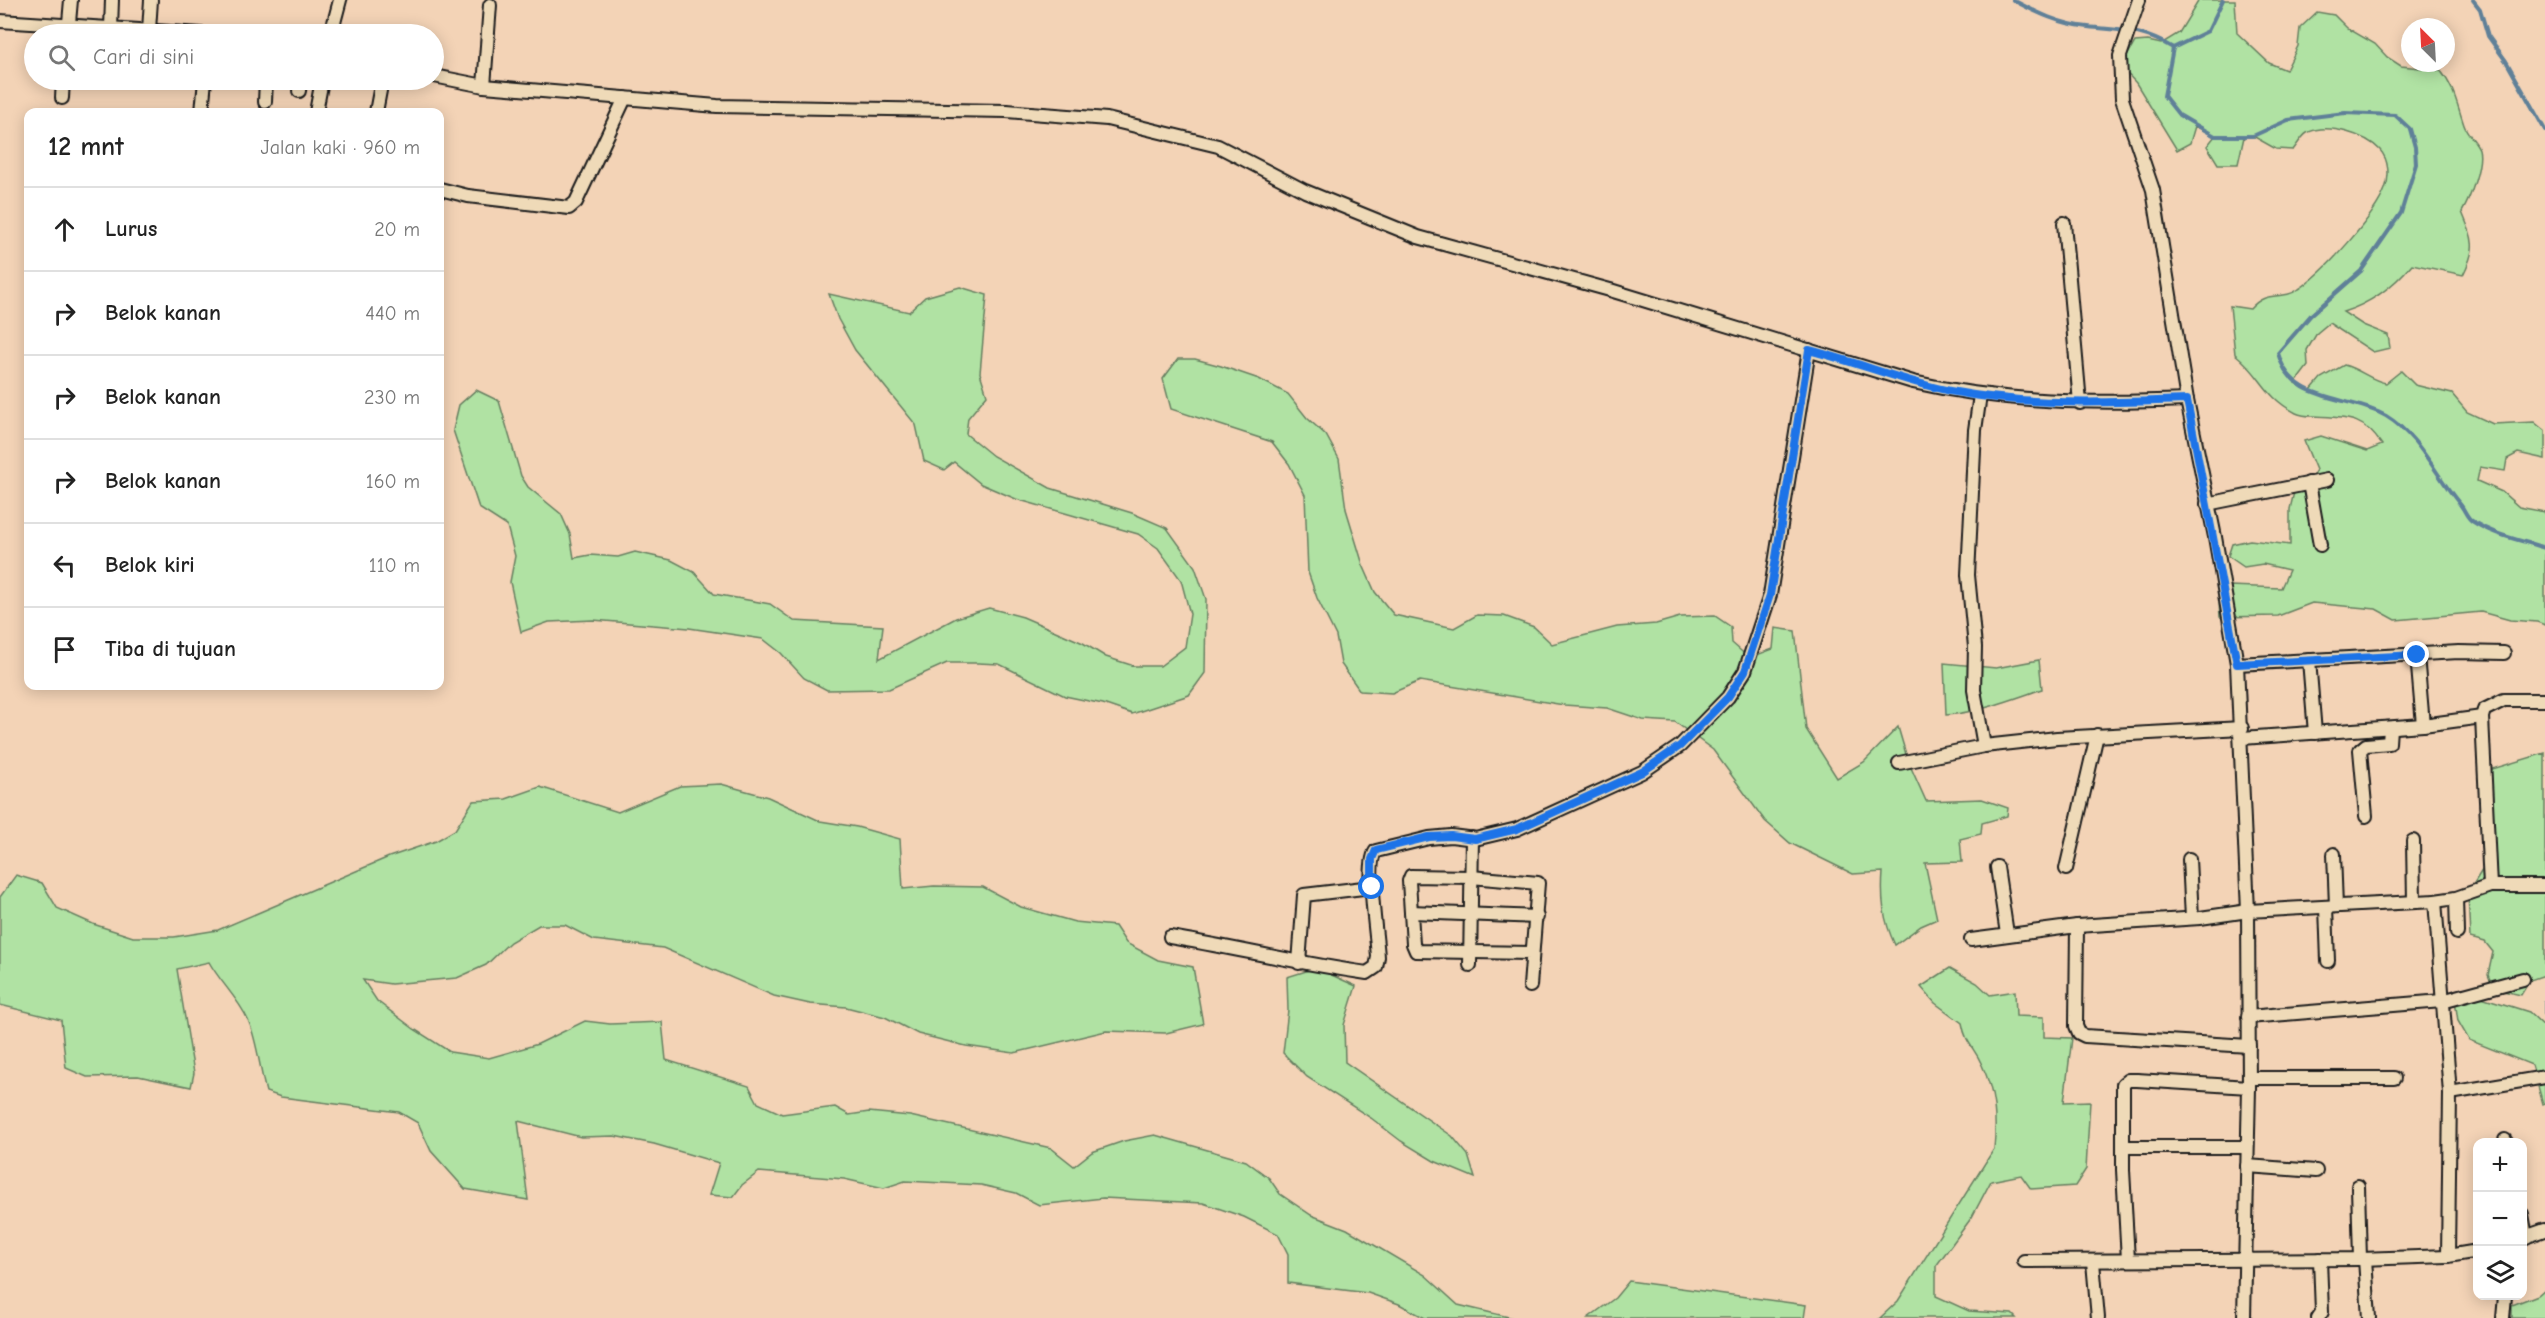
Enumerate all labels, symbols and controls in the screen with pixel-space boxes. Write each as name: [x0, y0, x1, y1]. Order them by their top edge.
north arrow: [2401, 18, 2455, 72]
search box: [24, 24, 444, 90]
icon: search: [45, 41, 78, 74]
text: Cari di sini: [93, 44, 194, 70]
text: 12 mnt: [48, 132, 124, 162]
text: Jalan kaki · 960 m: [261, 136, 420, 159]
icon: ahead: [48, 213, 81, 246]
text: Lurus: [105, 216, 157, 242]
text: 20 m: [374, 218, 420, 241]
icon: right: [48, 297, 81, 330]
text: Belok kanan: [105, 300, 221, 326]
text: 440 m: [365, 302, 420, 325]
icon: right: [48, 381, 81, 414]
text: Belok kanan: [105, 384, 221, 410]
text: 230 m: [364, 386, 420, 409]
icon: right: [48, 465, 81, 498]
text: Belok kanan: [105, 468, 221, 494]
text: 160 m: [366, 470, 420, 493]
icon: left: [48, 549, 81, 582]
text: Belok kiri: [105, 552, 195, 578]
text: 110 m: [369, 554, 420, 577]
icon: arrive: [48, 633, 81, 666]
text: Tiba di tujuan: [105, 636, 236, 662]
route end: [2403, 641, 2429, 667]
route start: [1358, 873, 1384, 899]
map controls: [2473, 1138, 2527, 1300]
button: +: [2473, 1138, 2527, 1192]
button: −: [2473, 1192, 2527, 1246]
button: layers: [2473, 1246, 2527, 1300]

